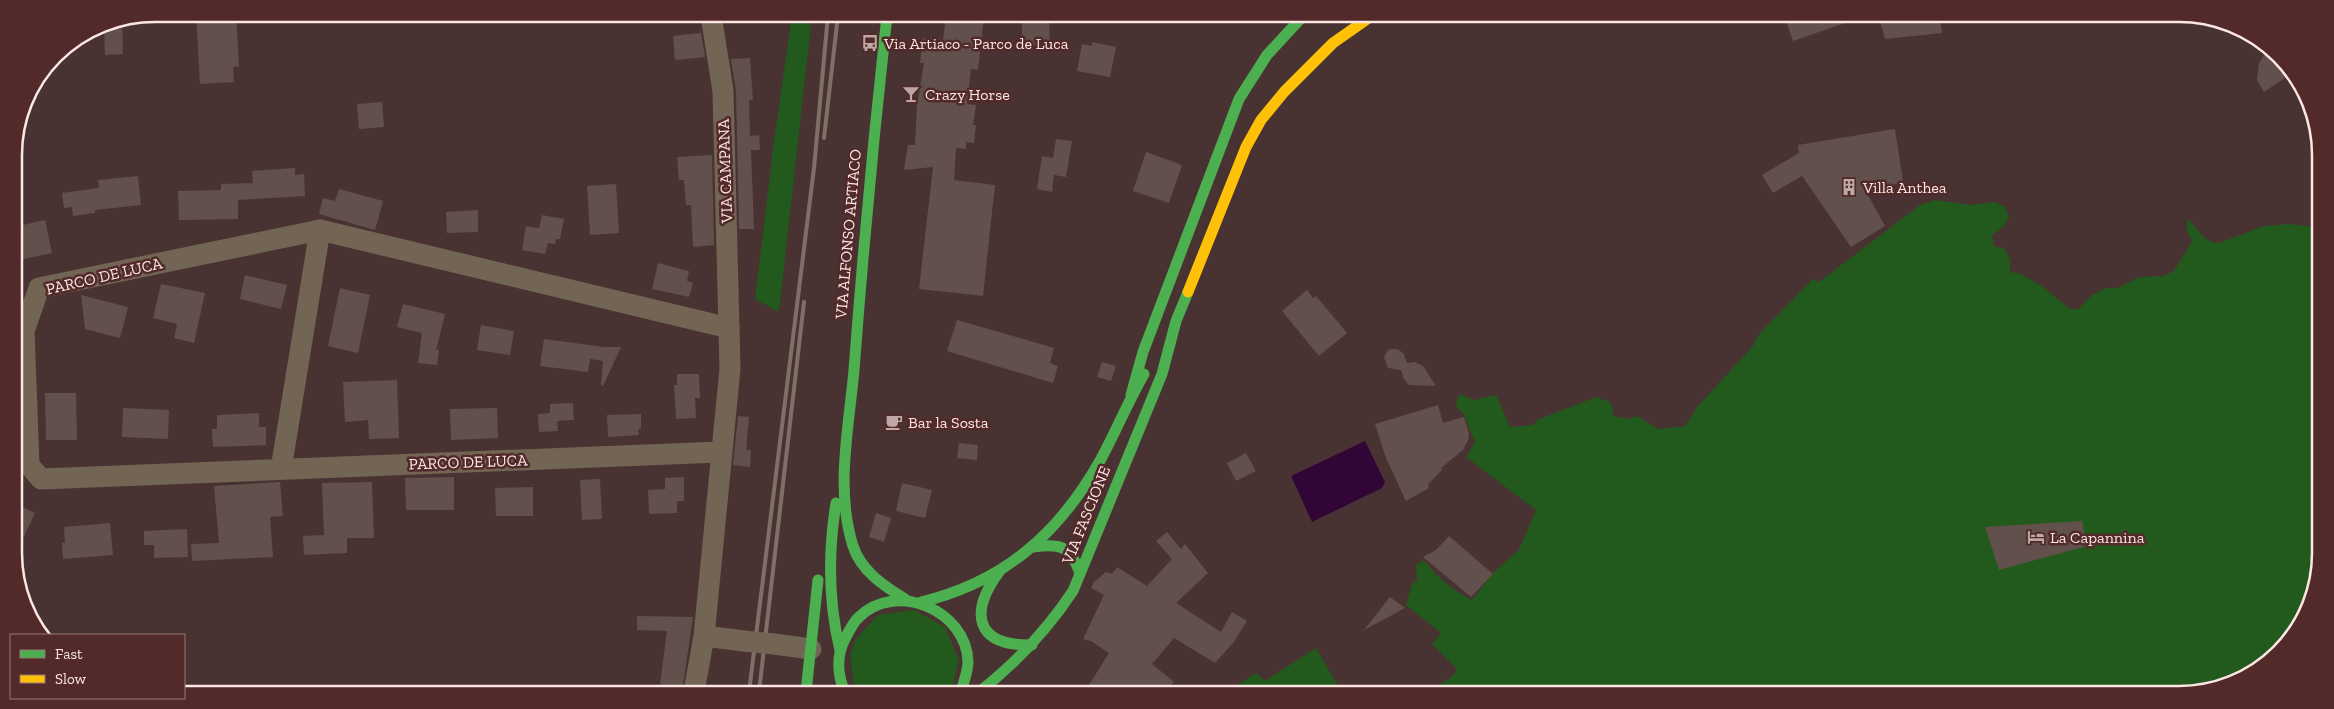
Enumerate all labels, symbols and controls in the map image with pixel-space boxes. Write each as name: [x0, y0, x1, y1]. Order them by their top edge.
bus stop icon: Via Artiaco - Parco de Luca: [860, 33, 880, 53]
place label: Via Artiaco - Parco de Luca: [883, 34, 1069, 53]
bar icon: Crazy Horse: [901, 84, 921, 104]
place label: Crazy Horse: [925, 85, 1010, 104]
street label: VIA CAMPANA: [714, 118, 736, 225]
street label: VIA ALFONSO ARTIACO: [831, 148, 865, 321]
building icon: Villa Anthea: [1839, 177, 1859, 197]
place label: Villa Anthea: [1862, 178, 1947, 197]
street label: PARCO DE LUCA: [44, 253, 165, 299]
cafe icon: Bar la Sosta: [884, 412, 904, 432]
place label: Bar la Sosta: [908, 413, 989, 432]
street label: PARCO DE LUCA: [408, 450, 528, 474]
street label: VIA FASCIONE: [1057, 463, 1114, 568]
hotel icon: La Capannina: [2026, 527, 2046, 547]
place label: La Capannina: [2050, 528, 2145, 547]
legend: [10, 634, 185, 699]
text: Fast: [55, 645, 83, 663]
text: Slow: [55, 670, 87, 688]

